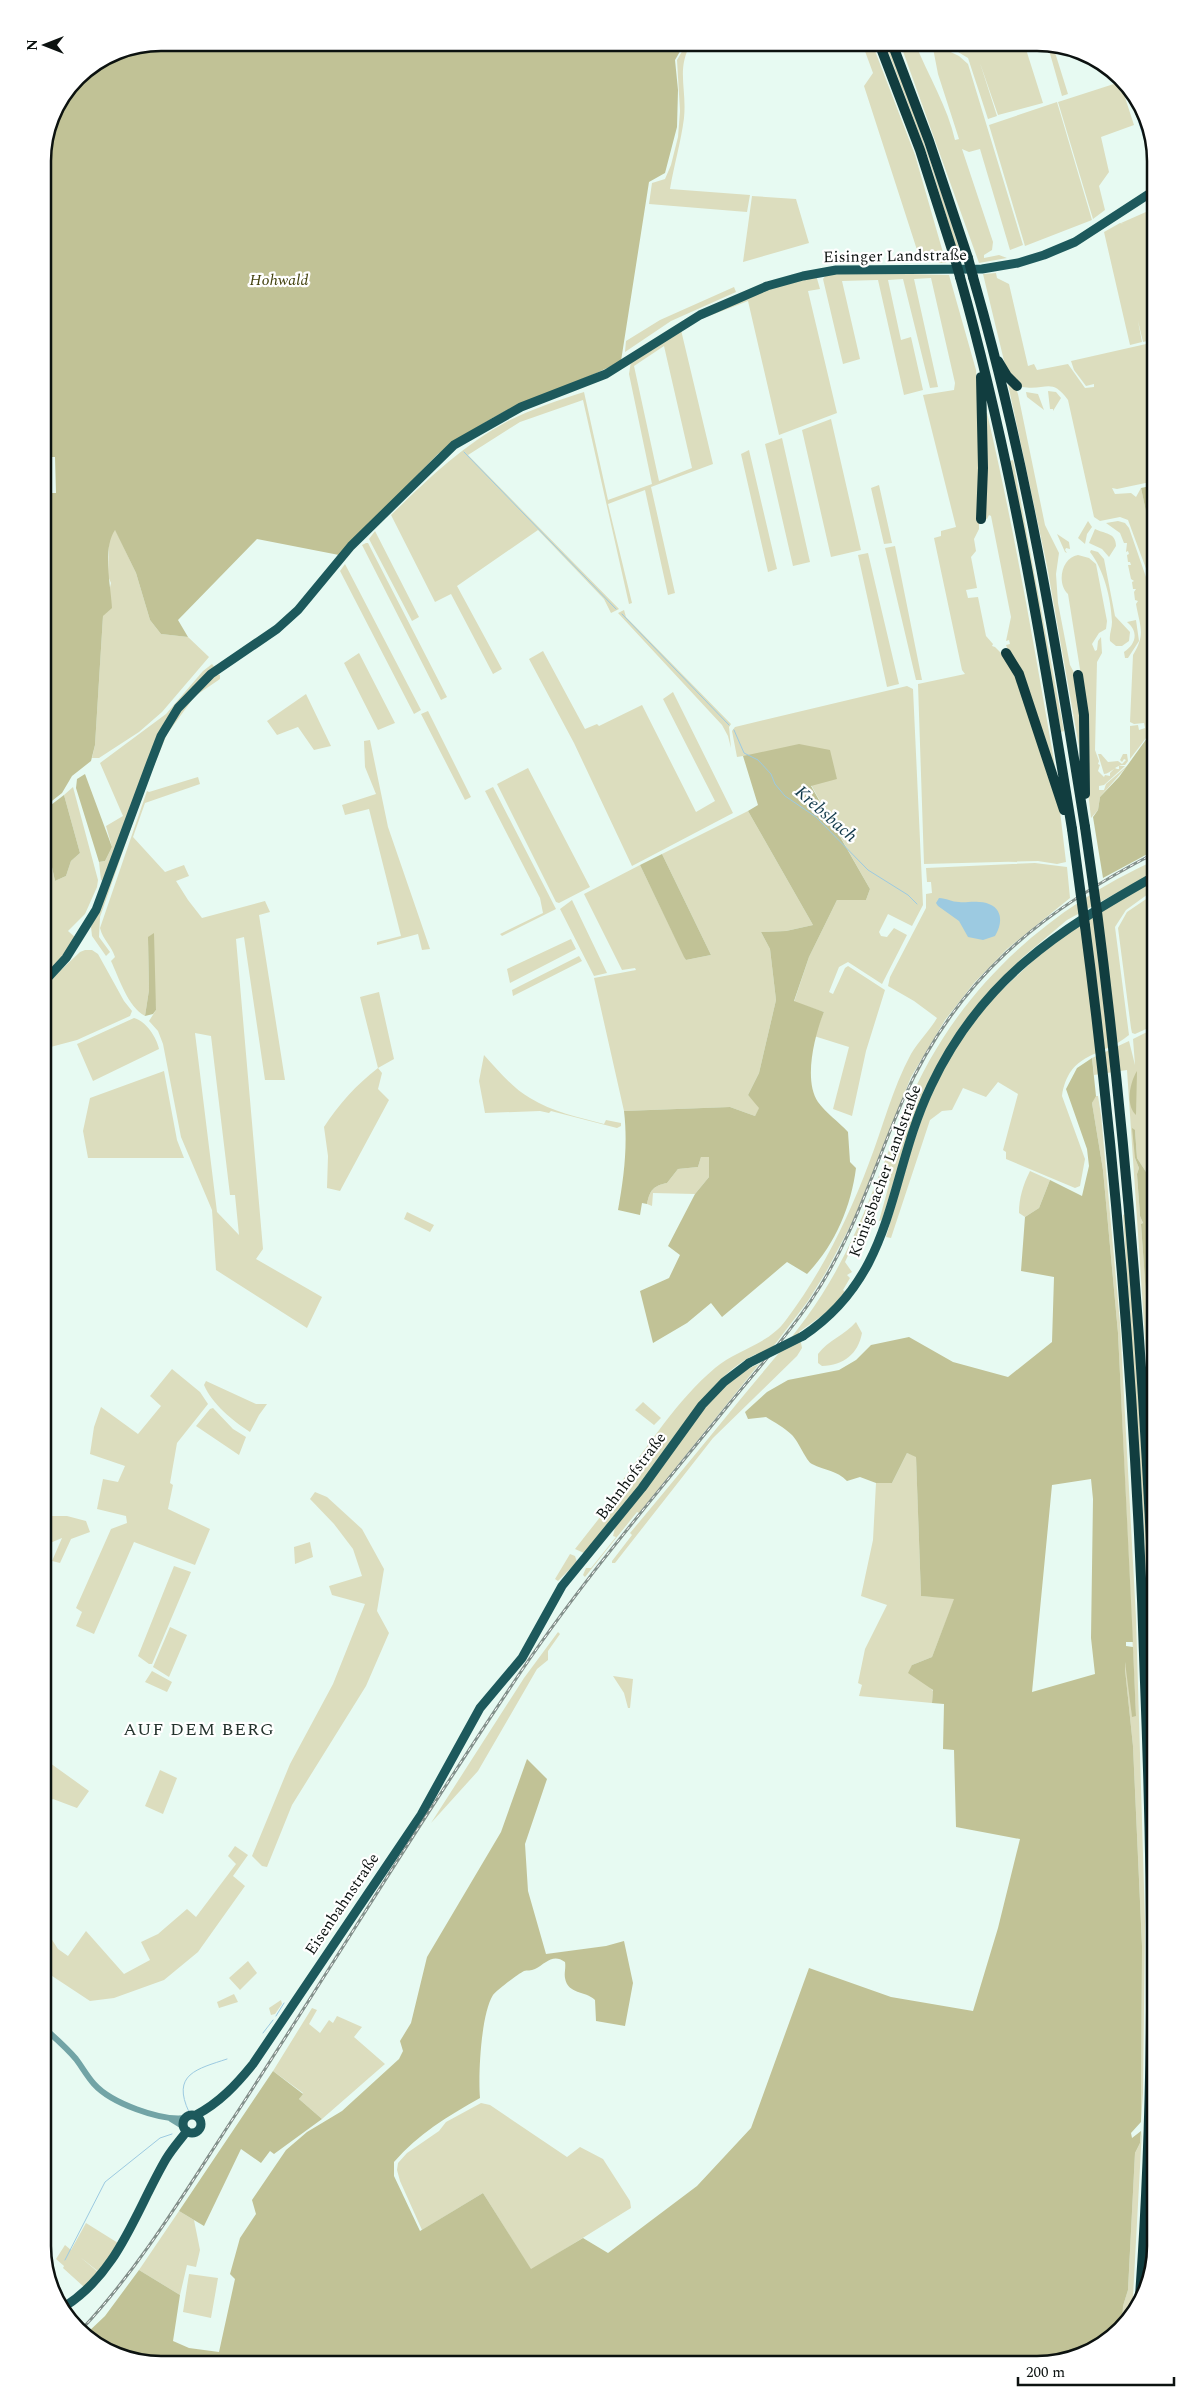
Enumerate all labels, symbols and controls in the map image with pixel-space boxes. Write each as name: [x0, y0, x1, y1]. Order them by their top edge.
north arrow: [20, 20, 70, 70]
text: N: [22, 39, 43, 51]
street label: Eisinger Landstraße: [823, 243, 967, 269]
park label: Hohwald: [249, 268, 309, 292]
water label: Krebsbach: [789, 779, 863, 849]
street label: Königsbacher Landstraße: [843, 1081, 927, 1261]
street label: Bahnhofstraße: [590, 1427, 672, 1525]
district label: AUF DEM BERG: [123, 1716, 275, 1743]
street label: Eisenbahnstraße: [299, 1848, 385, 1960]
scale bar: [1018, 2354, 1174, 2386]
text: 200 m: [1026, 2361, 1065, 2384]

